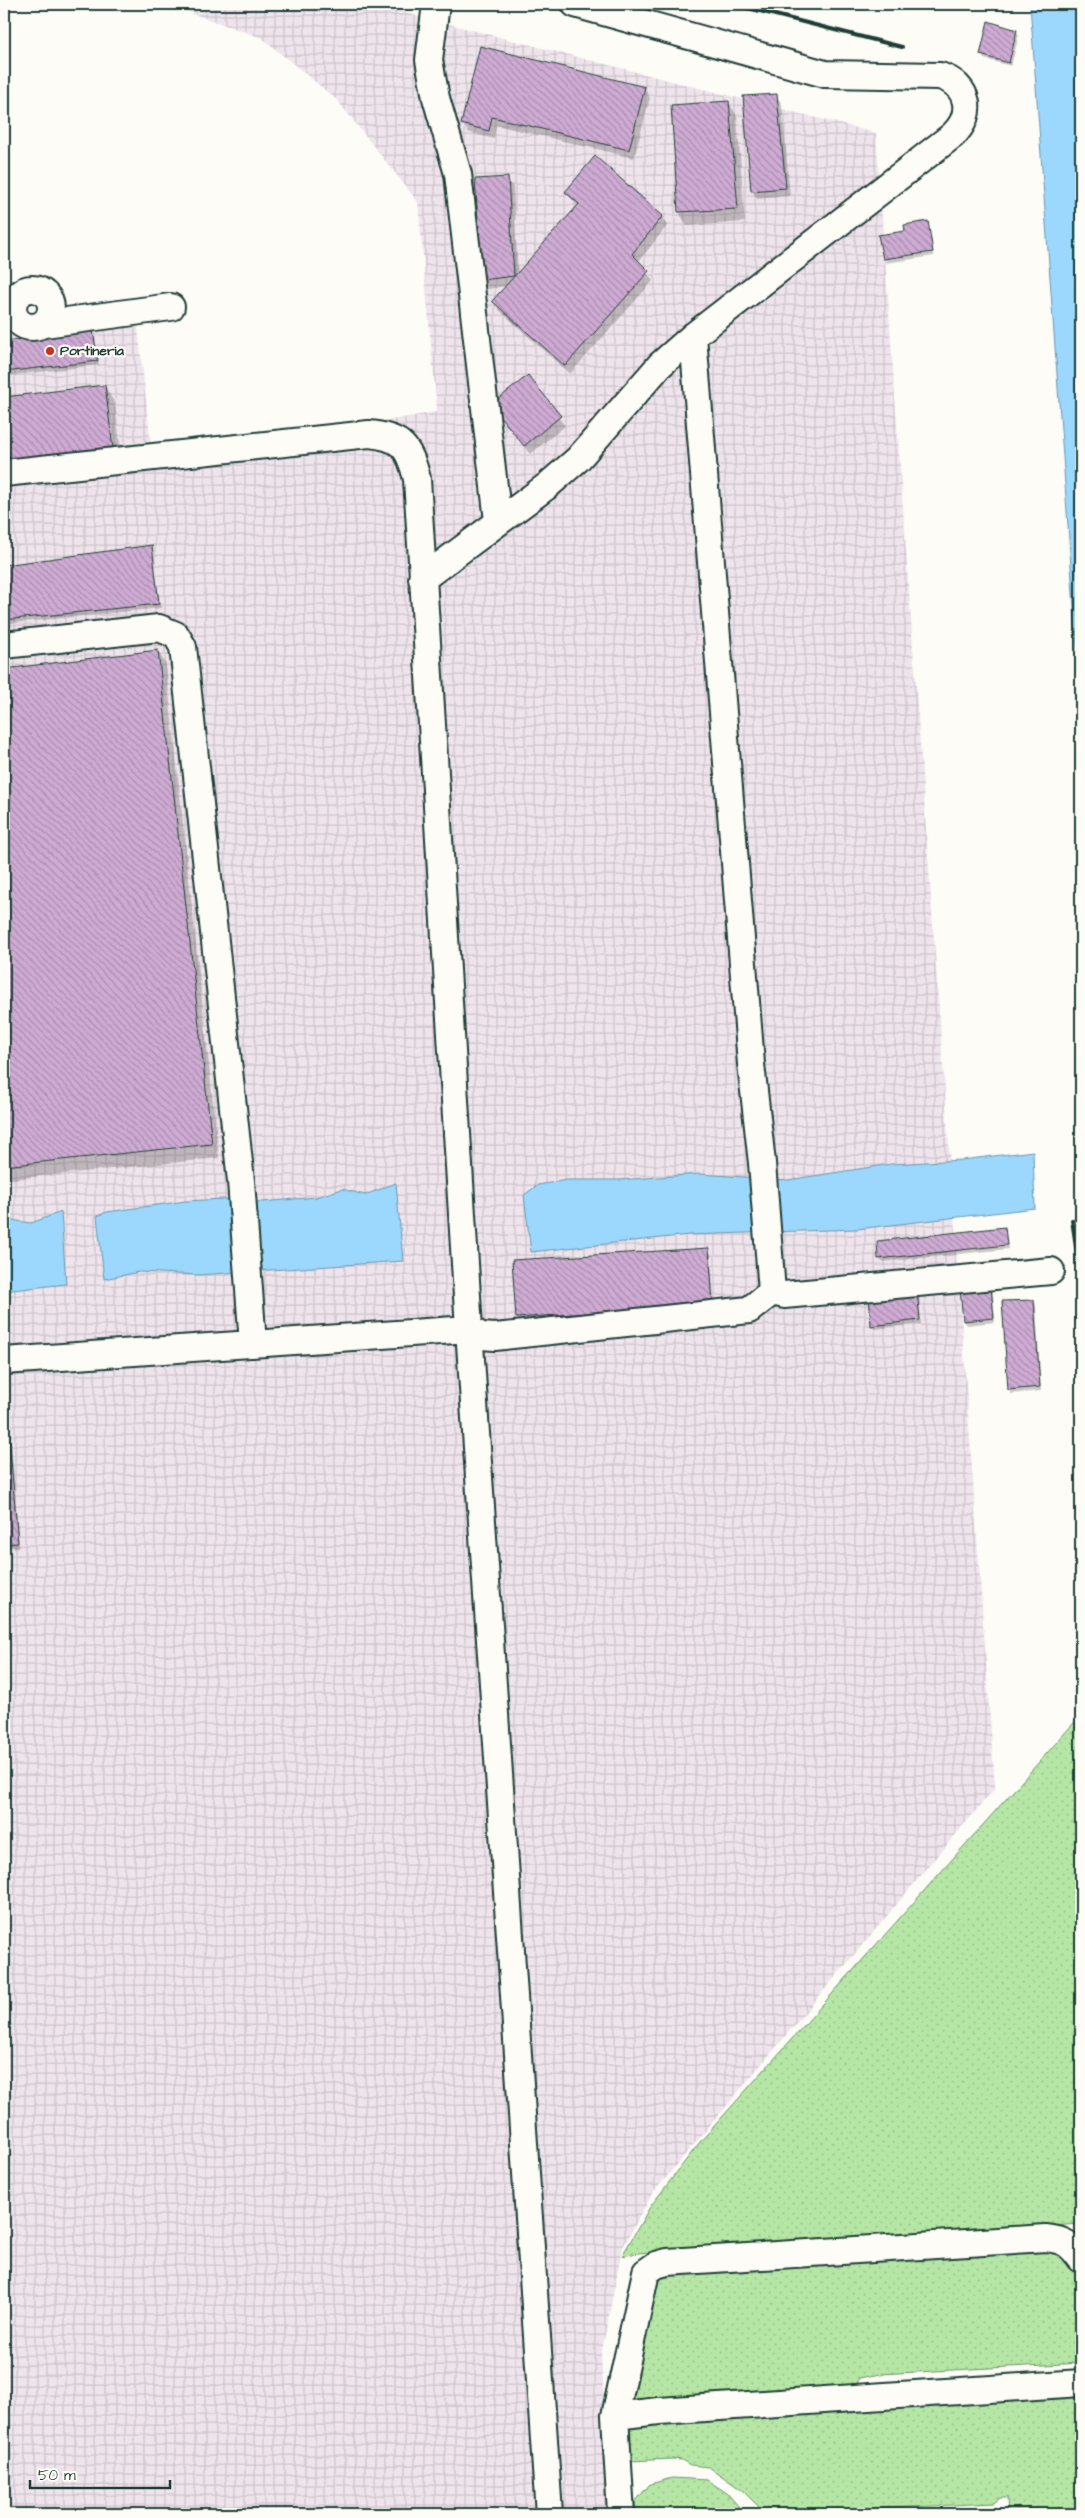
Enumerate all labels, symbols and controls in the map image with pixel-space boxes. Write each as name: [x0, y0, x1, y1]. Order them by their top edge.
place label: Portineria: [60, 341, 125, 361]
marker: Portineria: [44, 345, 56, 357]
scale bar: [30, 2458, 170, 2490]
text: 50 m: [38, 2465, 76, 2486]

